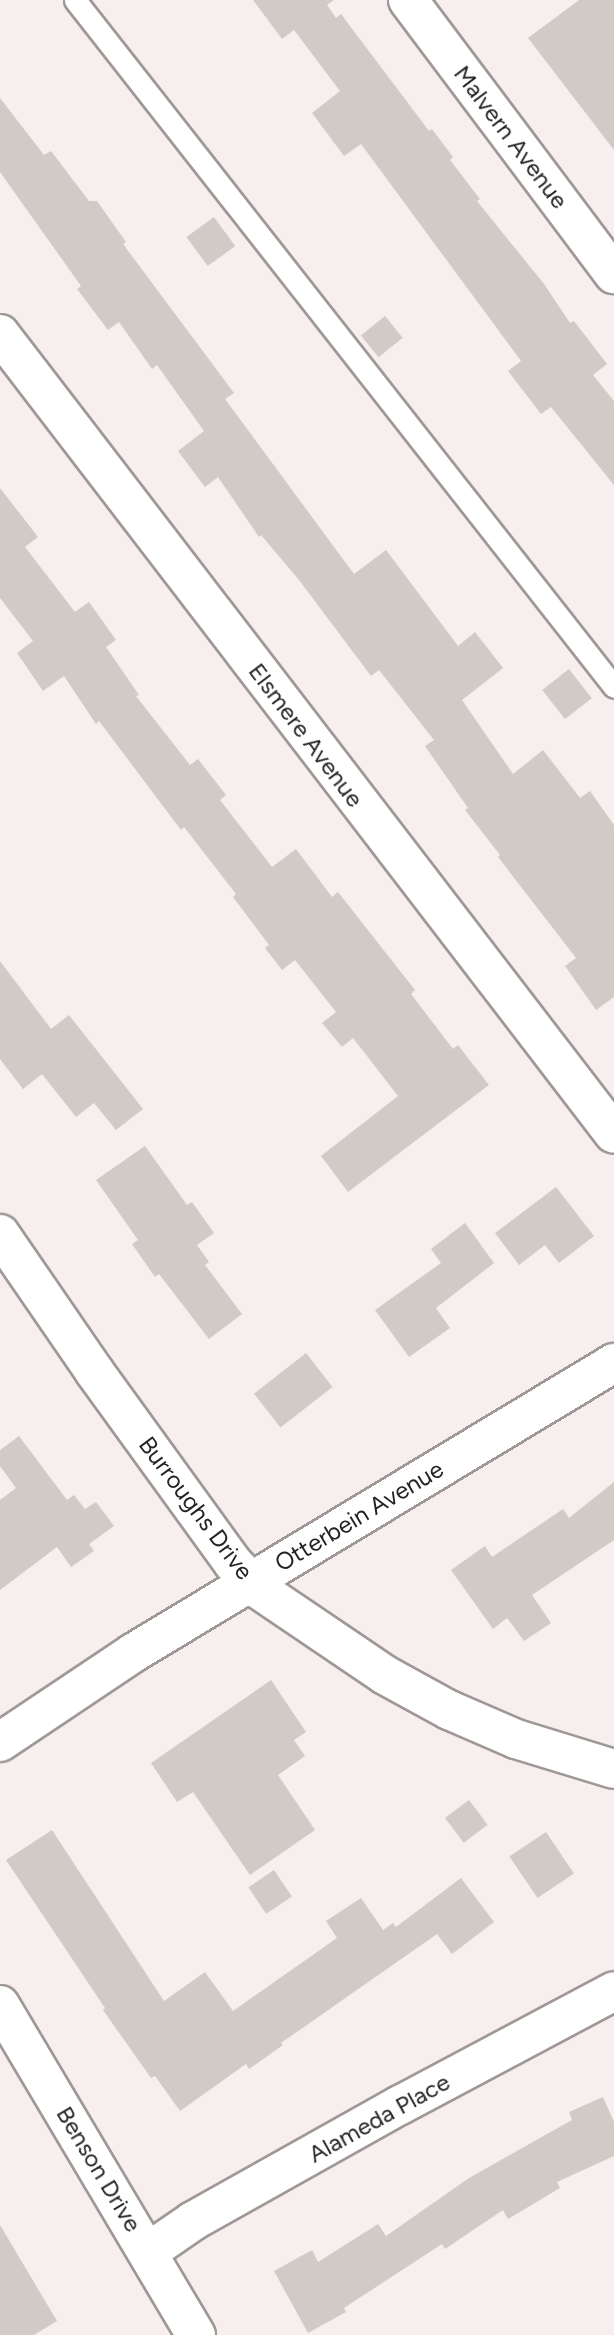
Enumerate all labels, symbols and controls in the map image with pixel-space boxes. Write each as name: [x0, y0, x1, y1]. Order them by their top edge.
street label: Malvern Avenue: [448, 60, 574, 214]
street label: Elsmere Avenue: [243, 657, 369, 813]
street label: Burroughs Drive: [133, 1431, 259, 1585]
street label: Otterbein Avenue: [270, 1454, 448, 1578]
street label: Alameda Place: [303, 2067, 455, 2169]
street label: Benson Drive: [50, 2101, 148, 2237]

